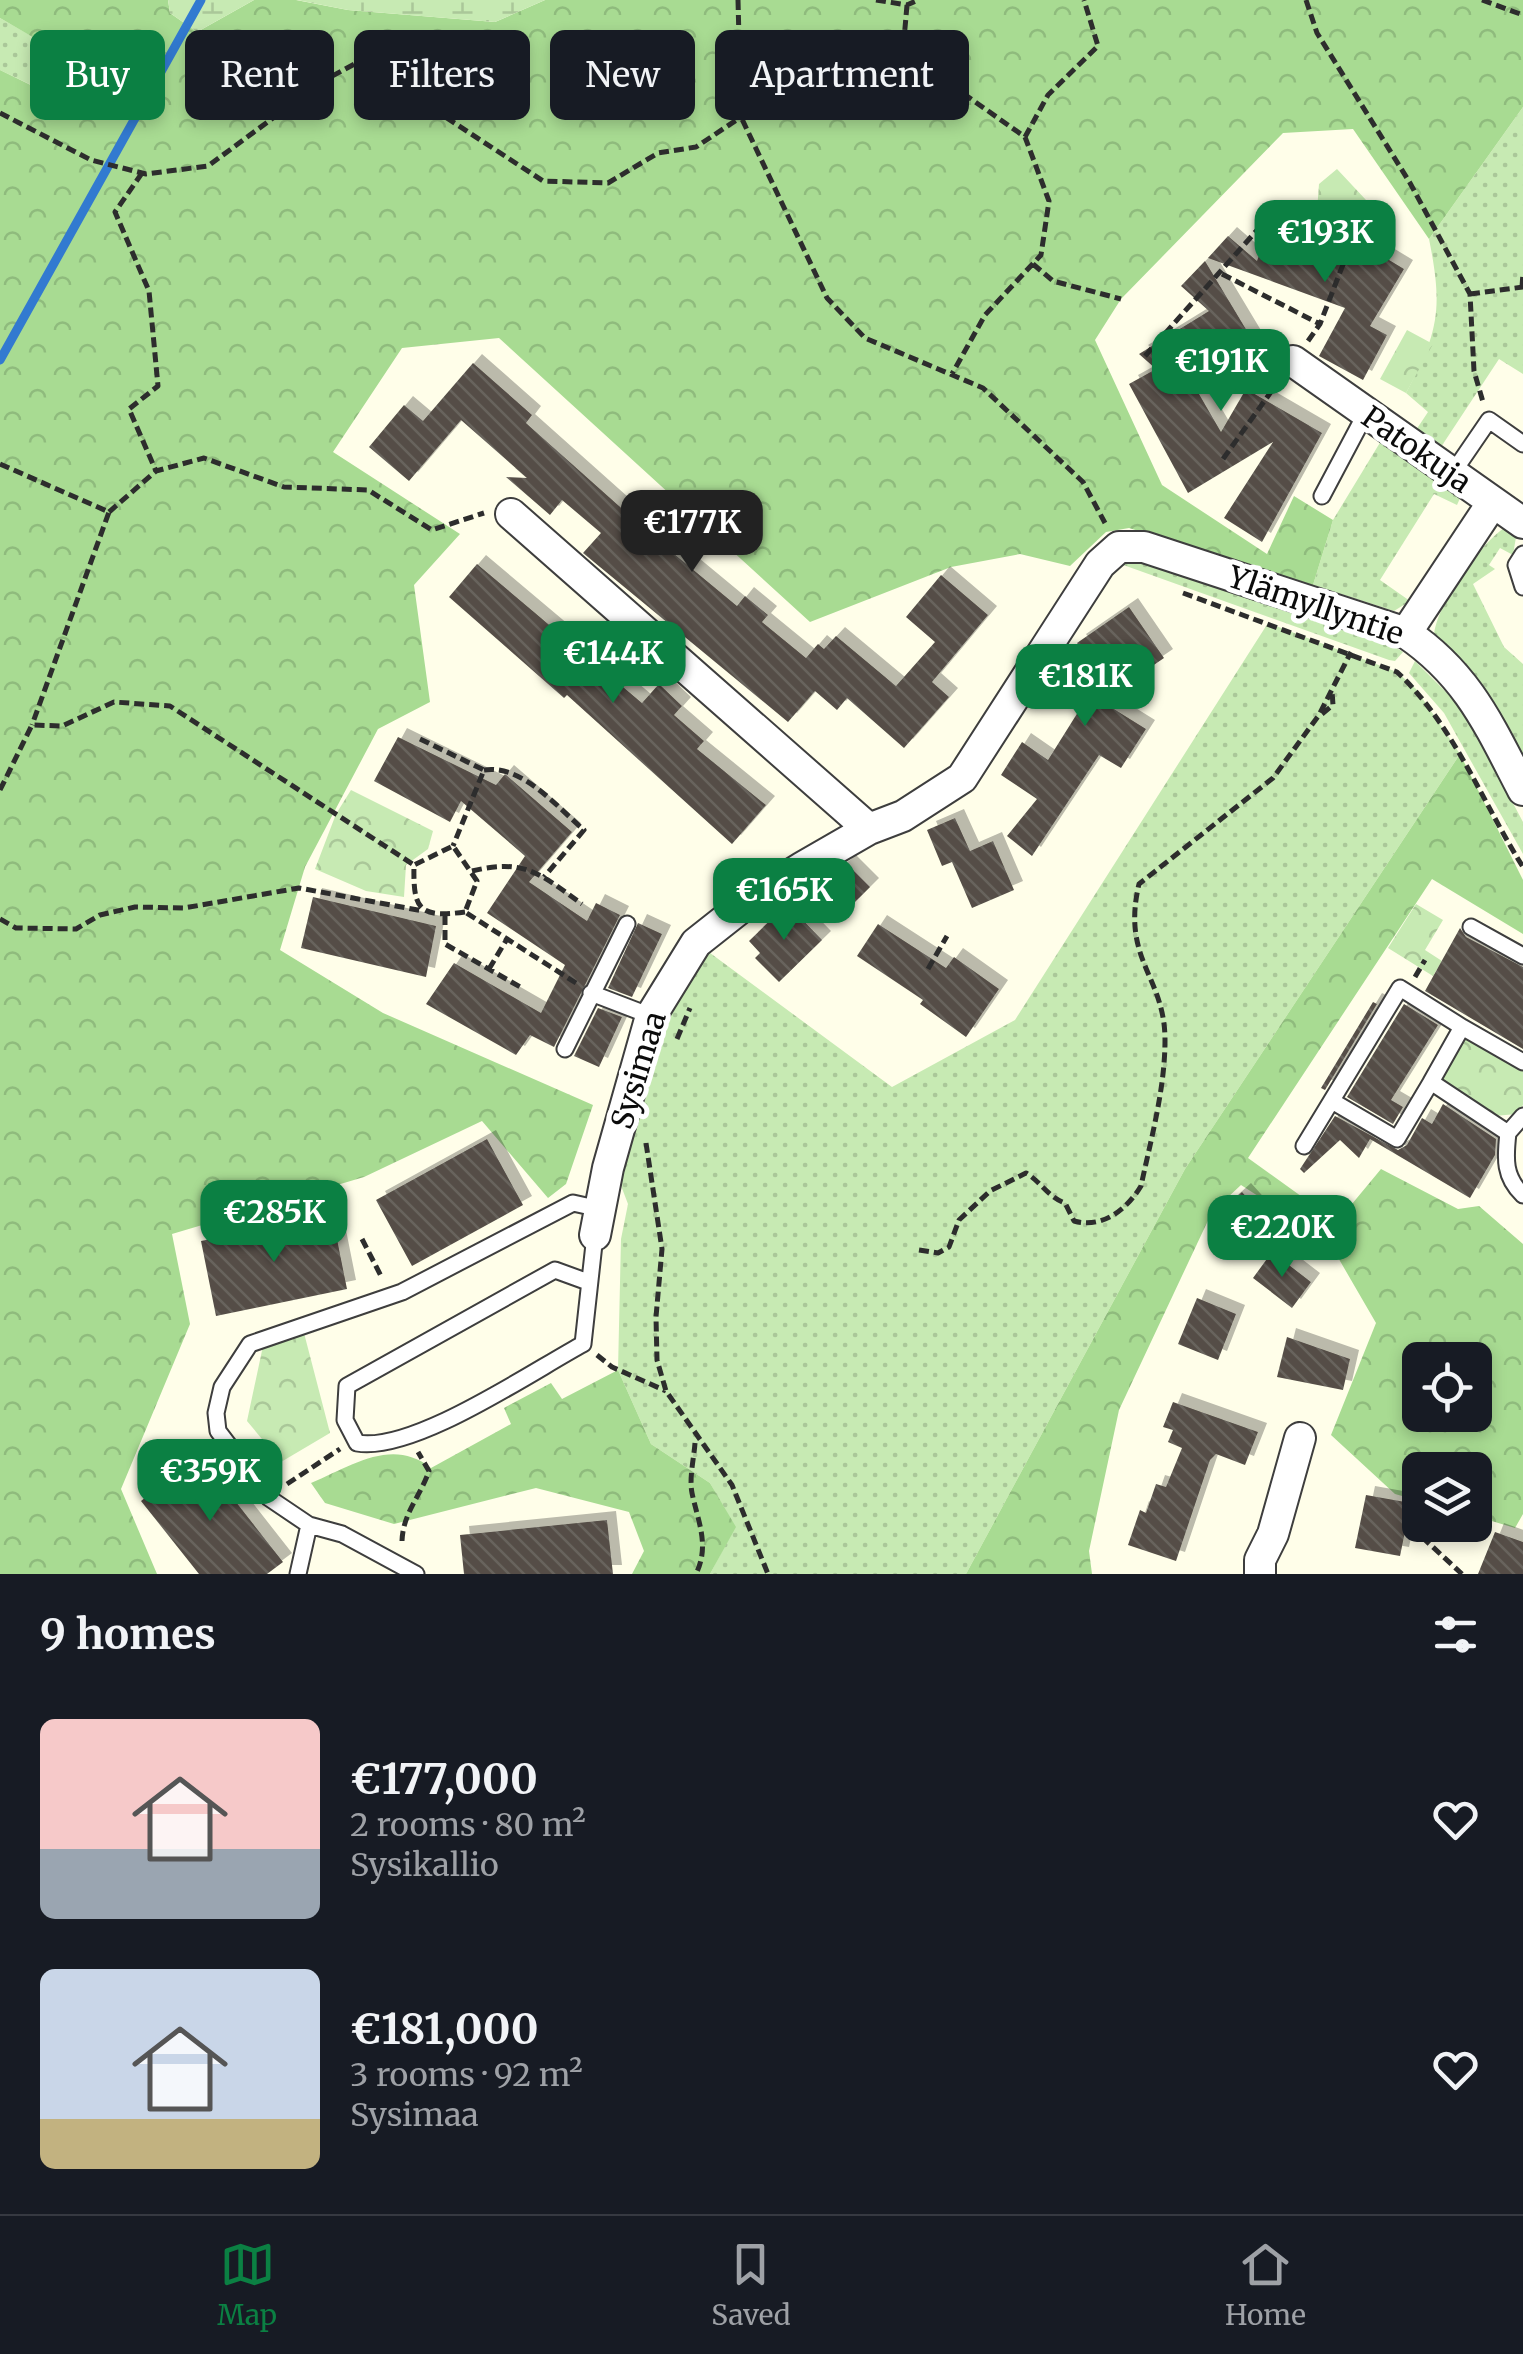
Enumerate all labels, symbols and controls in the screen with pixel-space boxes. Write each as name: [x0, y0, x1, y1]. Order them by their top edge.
chip: Buy: [30, 30, 165, 120]
chip: Rent: [185, 30, 334, 120]
chip: Filters: [354, 30, 530, 120]
chip: New: [550, 30, 695, 120]
chip: Apartment: [715, 30, 969, 120]
pin: €193K: [1255, 200, 1395, 285]
text: €193K: [1277, 212, 1373, 252]
pin: €191K: [1151, 329, 1291, 414]
text: €191K: [1174, 341, 1268, 381]
street label: Patokuja: [1355, 397, 1479, 501]
pin: €177K: [622, 490, 762, 575]
text: €177K: [643, 502, 741, 542]
street label: Ylämyllyntie: [1222, 557, 1409, 653]
pin: €144K: [543, 621, 683, 706]
text: €144K: [563, 633, 663, 673]
pin: €181K: [1015, 644, 1155, 729]
text: €181K: [1038, 656, 1132, 696]
pin: €165K: [714, 858, 854, 943]
text: €165K: [735, 870, 833, 910]
street label: Sysimaa: [602, 1007, 674, 1133]
pin: €285K: [204, 1180, 344, 1265]
text: €285K: [222, 1192, 326, 1232]
pin: €220K: [1212, 1195, 1352, 1280]
text: €220K: [1229, 1207, 1335, 1247]
map controls: [1402, 1342, 1492, 1542]
button: locate: [1402, 1342, 1492, 1432]
pin: €359K: [140, 1439, 280, 1524]
text: €359K: [159, 1451, 261, 1491]
button: layers: [1402, 1452, 1492, 1542]
icon: filters: [1428, 1607, 1483, 1662]
text: 9 homes: [40, 1608, 216, 1660]
text: €177,000: [350, 1753, 538, 1805]
icon: home: [120, 1759, 240, 1879]
icon: heart: [1428, 1792, 1483, 1847]
text: 2 rooms · 80 m²: [350, 1805, 586, 1845]
text: Sysikallio: [350, 1845, 499, 1885]
text: €181,000: [350, 2003, 539, 2055]
icon: home: [120, 2009, 240, 2129]
icon: heart: [1428, 2042, 1483, 2097]
text: 3 rooms · 92 m²: [350, 2055, 583, 2095]
text: Sysimaa: [350, 2095, 479, 2135]
tab: Map: [217, 2237, 277, 2333]
tab: Saved: [711, 2237, 791, 2333]
tab: Home: [1225, 2237, 1306, 2333]

